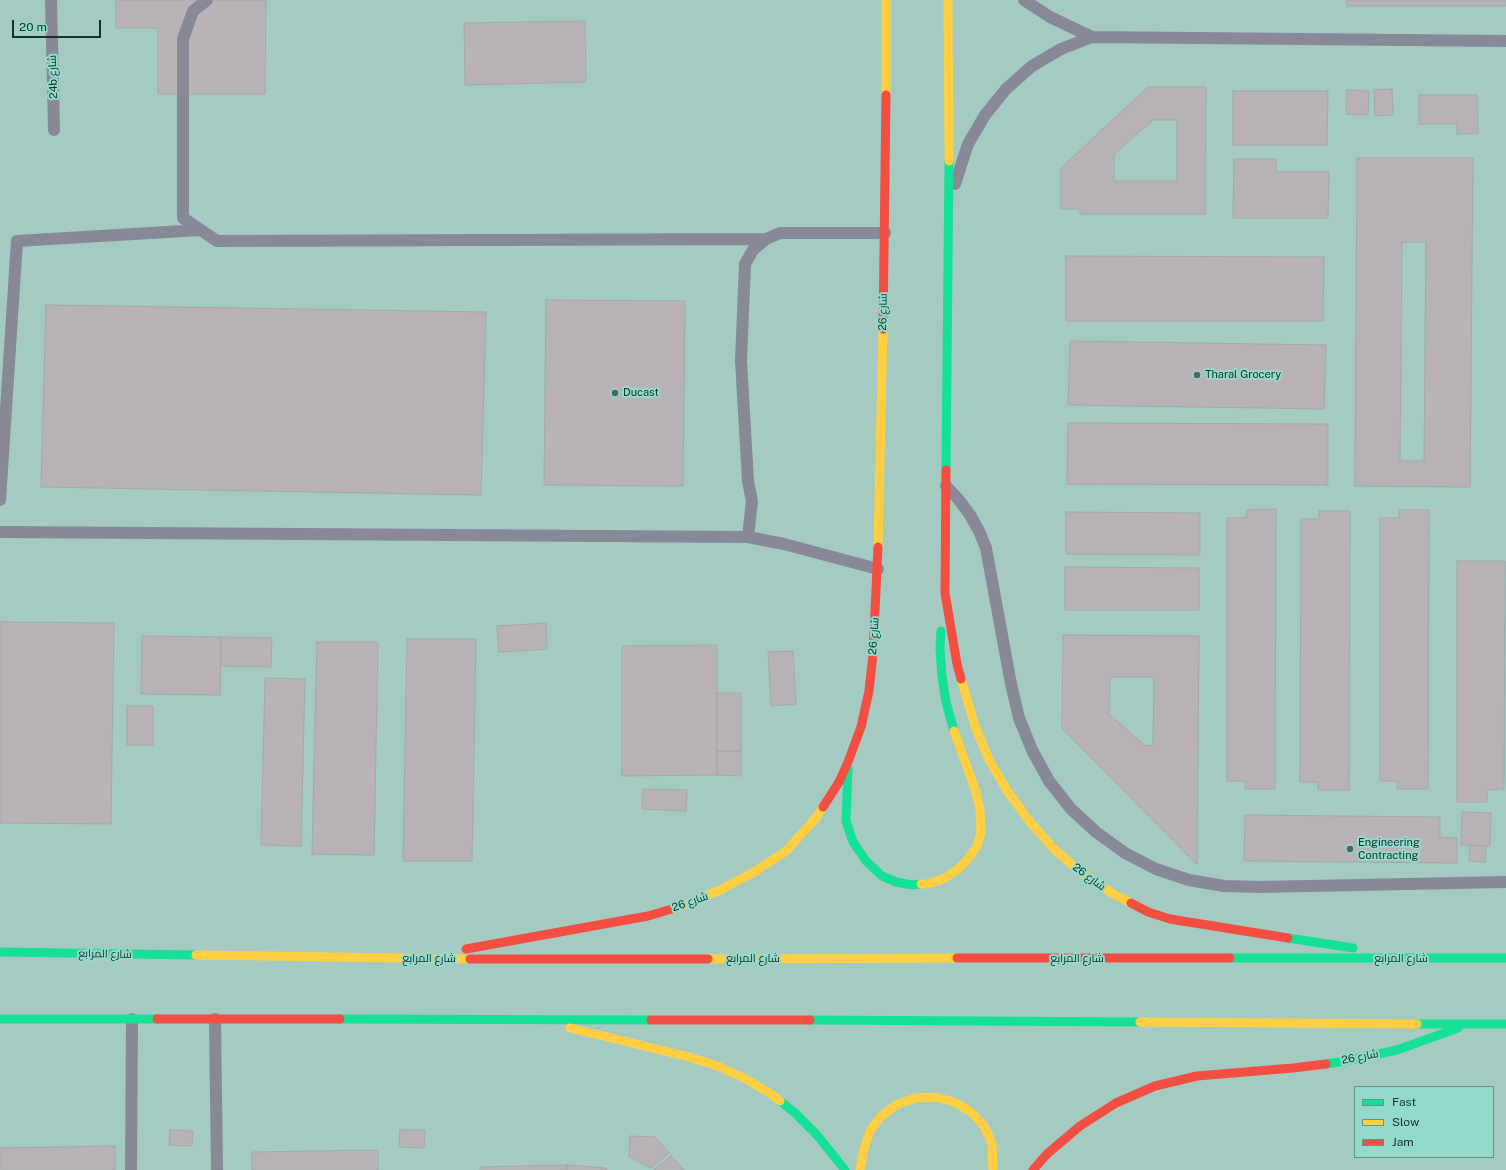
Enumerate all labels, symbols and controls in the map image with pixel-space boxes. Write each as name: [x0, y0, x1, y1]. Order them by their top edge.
scale bar: [14, 12, 103, 38]
text: 20 m: [19, 20, 47, 34]
street label: 24b شارع: [46, 55, 60, 99]
street label: شارع 26: [876, 293, 890, 331]
place label: Tharal Grocery: [1205, 368, 1281, 382]
marker: Tharal Grocery: [1192, 370, 1202, 380]
place label: Ducast: [623, 386, 659, 400]
marker: Ducast: [610, 388, 620, 398]
street label: شارع 26: [866, 617, 882, 655]
place label: Engineering Contracting: [1358, 836, 1420, 862]
marker: Engineering Contracting: [1345, 844, 1355, 854]
street label: شارع 26: [1070, 861, 1108, 893]
street label: شارع 26: [670, 889, 710, 915]
street label: شارع المرابع: [78, 947, 132, 961]
street label: شارع المرابع: [402, 952, 456, 966]
street label: شارع المرابع: [726, 952, 780, 966]
street label: شارع المرابع: [1050, 952, 1104, 966]
street label: شارع المرابع: [1374, 952, 1428, 966]
street label: شارع 26: [1340, 1047, 1380, 1067]
legend: [1354, 1086, 1494, 1158]
text: Fast: [1392, 1095, 1416, 1109]
text: Slow: [1392, 1115, 1419, 1129]
text: Jam: [1392, 1135, 1414, 1149]

